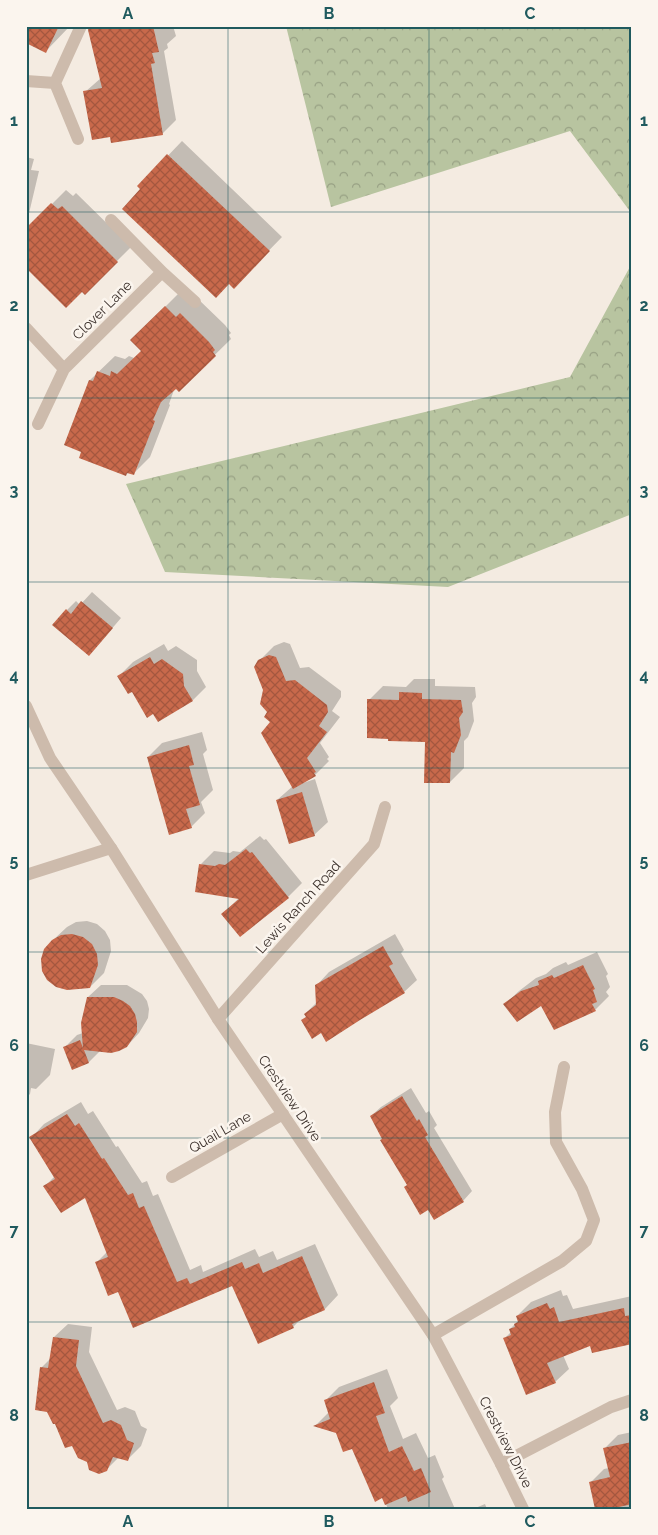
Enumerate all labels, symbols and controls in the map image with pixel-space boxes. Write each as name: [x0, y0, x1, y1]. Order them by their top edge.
text: A: [123, 4, 134, 23]
text: B: [324, 4, 335, 23]
text: C: [525, 4, 536, 23]
text: 1: [10, 111, 18, 130]
text: 1: [640, 111, 648, 130]
street label: Clover Lane: [69, 277, 135, 343]
text: 2: [9, 296, 19, 315]
text: 2: [639, 296, 649, 315]
text: 3: [10, 481, 19, 500]
text: 3: [640, 481, 649, 500]
text: 4: [9, 666, 19, 685]
text: 4: [639, 666, 649, 685]
text: 5: [10, 851, 19, 870]
text: 5: [640, 851, 649, 870]
street label: Lewis Ranch Road: [252, 858, 344, 956]
text: 6: [9, 1036, 19, 1055]
text: 6: [639, 1036, 649, 1055]
street label: Crestview Drive: [255, 1052, 325, 1144]
street label: Quail Lane: [186, 1108, 254, 1156]
text: 7: [10, 1221, 19, 1240]
text: 7: [640, 1221, 649, 1240]
street label: Crestview Drive: [476, 1394, 536, 1490]
text: 8: [9, 1406, 19, 1425]
text: 8: [639, 1406, 649, 1425]
text: A: [123, 1512, 134, 1531]
text: B: [324, 1512, 335, 1531]
text: C: [525, 1512, 536, 1531]

